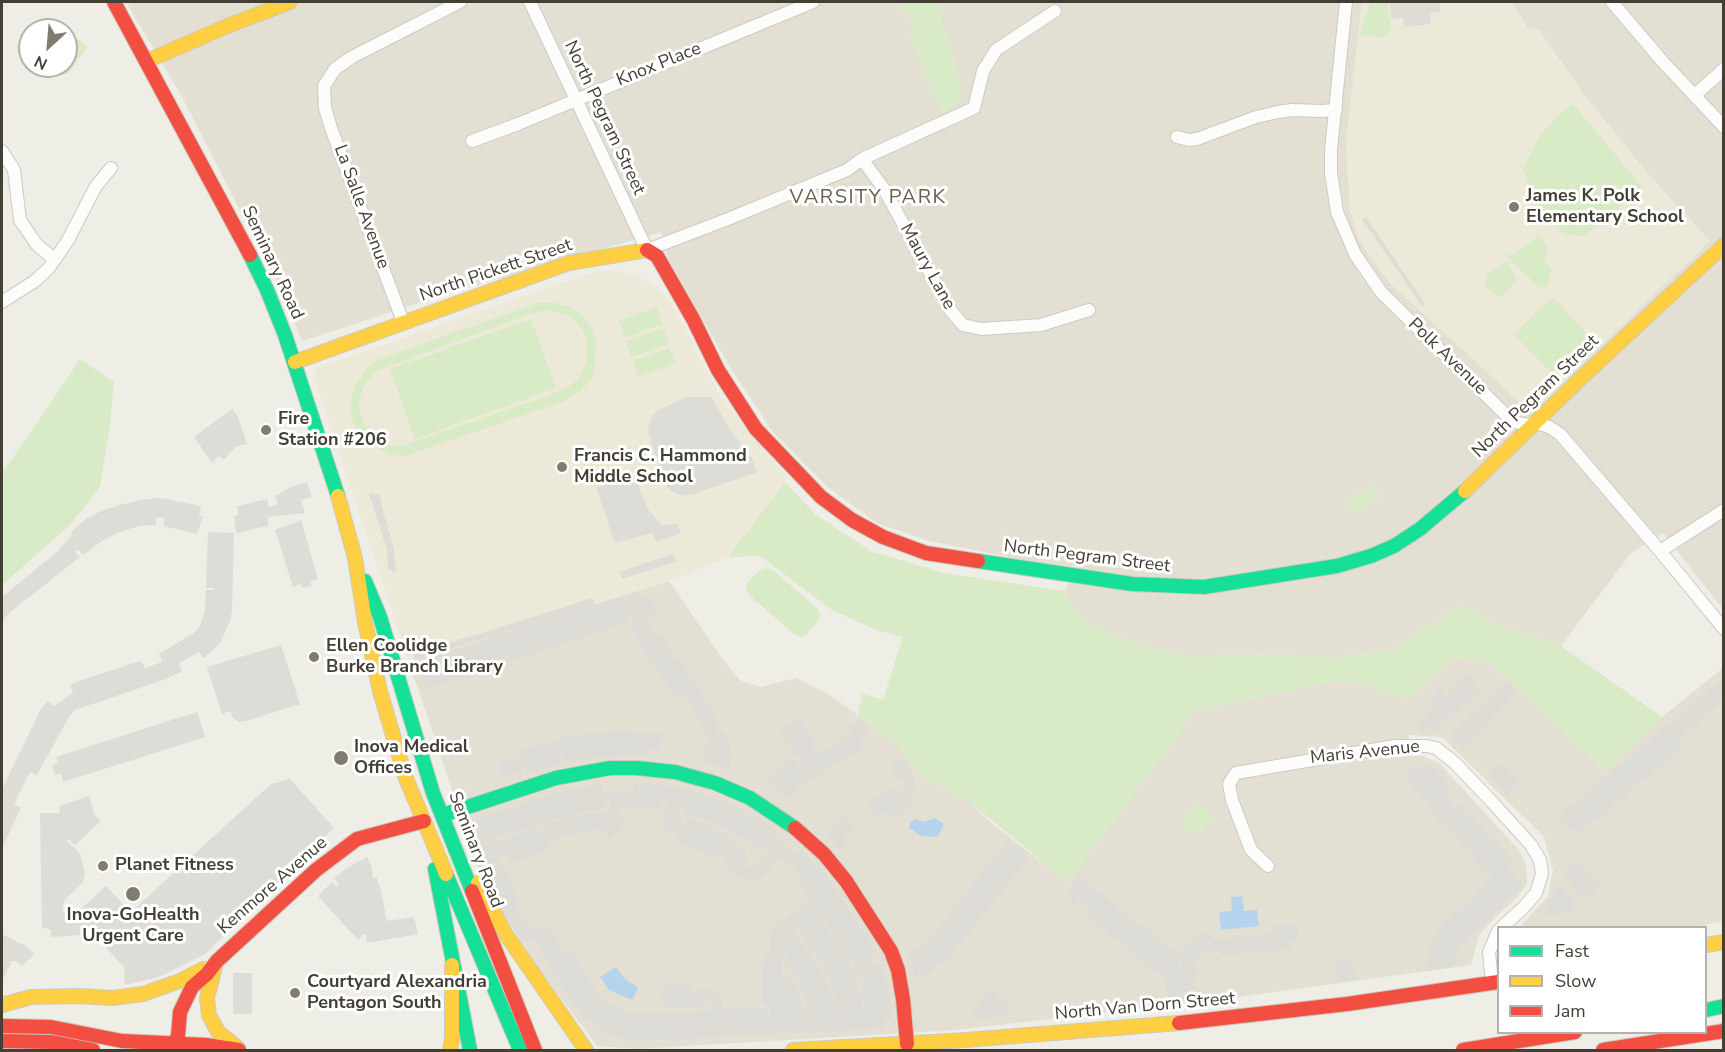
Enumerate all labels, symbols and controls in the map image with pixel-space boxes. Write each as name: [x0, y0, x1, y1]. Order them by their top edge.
north arrow: [18, 18, 78, 78]
street label: North Pegram Street: [559, 38, 649, 198]
street label: Knox Place: [614, 38, 704, 92]
text: N: [31, 50, 51, 75]
street label: La Salle Avenue: [329, 142, 393, 272]
district label: VARSITY PARK: [789, 186, 947, 210]
place label: James K. Polk Elementary School: [1526, 186, 1684, 228]
marker: James K. Polk Elementary School: [1507, 200, 1521, 214]
street label: Seminary Road: [236, 203, 308, 323]
street label: Maury Lane: [895, 220, 959, 314]
street label: North Pickett Street: [417, 235, 575, 307]
street label: Polk Avenue: [1403, 314, 1491, 400]
street label: North Pegram Street: [1468, 331, 1604, 463]
place label: Fire Station #206: [278, 409, 386, 452]
marker: Fire Station #206: [259, 423, 273, 437]
place label: Francis C. Hammond Middle School: [574, 446, 747, 488]
marker: Francis C. Hammond Middle School: [555, 460, 569, 474]
street label: North Pegram Street: [1003, 536, 1171, 578]
place label: Ellen Coolidge Burke Branch Library: [326, 636, 503, 678]
marker: Ellen Coolidge Burke Branch Library: [307, 650, 321, 664]
place label: Inova Medical Offices: [354, 737, 469, 780]
street label: Maris Avenue: [1309, 737, 1421, 769]
marker: Inova Medical Offices: [332, 749, 350, 767]
street label: Seminary Road: [443, 789, 507, 911]
street label: Kenmore Avenue: [214, 833, 332, 939]
place label: Planet Fitness: [115, 855, 234, 877]
marker: Planet Fitness: [96, 859, 110, 873]
marker: Inova-GoHealth Urgent Care: [124, 885, 142, 903]
place label: Inova-GoHealth Urgent Care: [67, 905, 199, 948]
legend: [1497, 926, 1707, 1034]
text: Fast: [1555, 939, 1589, 963]
text: Slow: [1555, 969, 1596, 993]
place label: Courtyard Alexandria Pentagon South: [307, 972, 487, 1014]
marker: Courtyard Alexandria Pentagon South: [288, 986, 302, 1000]
street label: North Van Dorn Street: [1054, 988, 1236, 1026]
text: Jam: [1555, 999, 1586, 1023]

